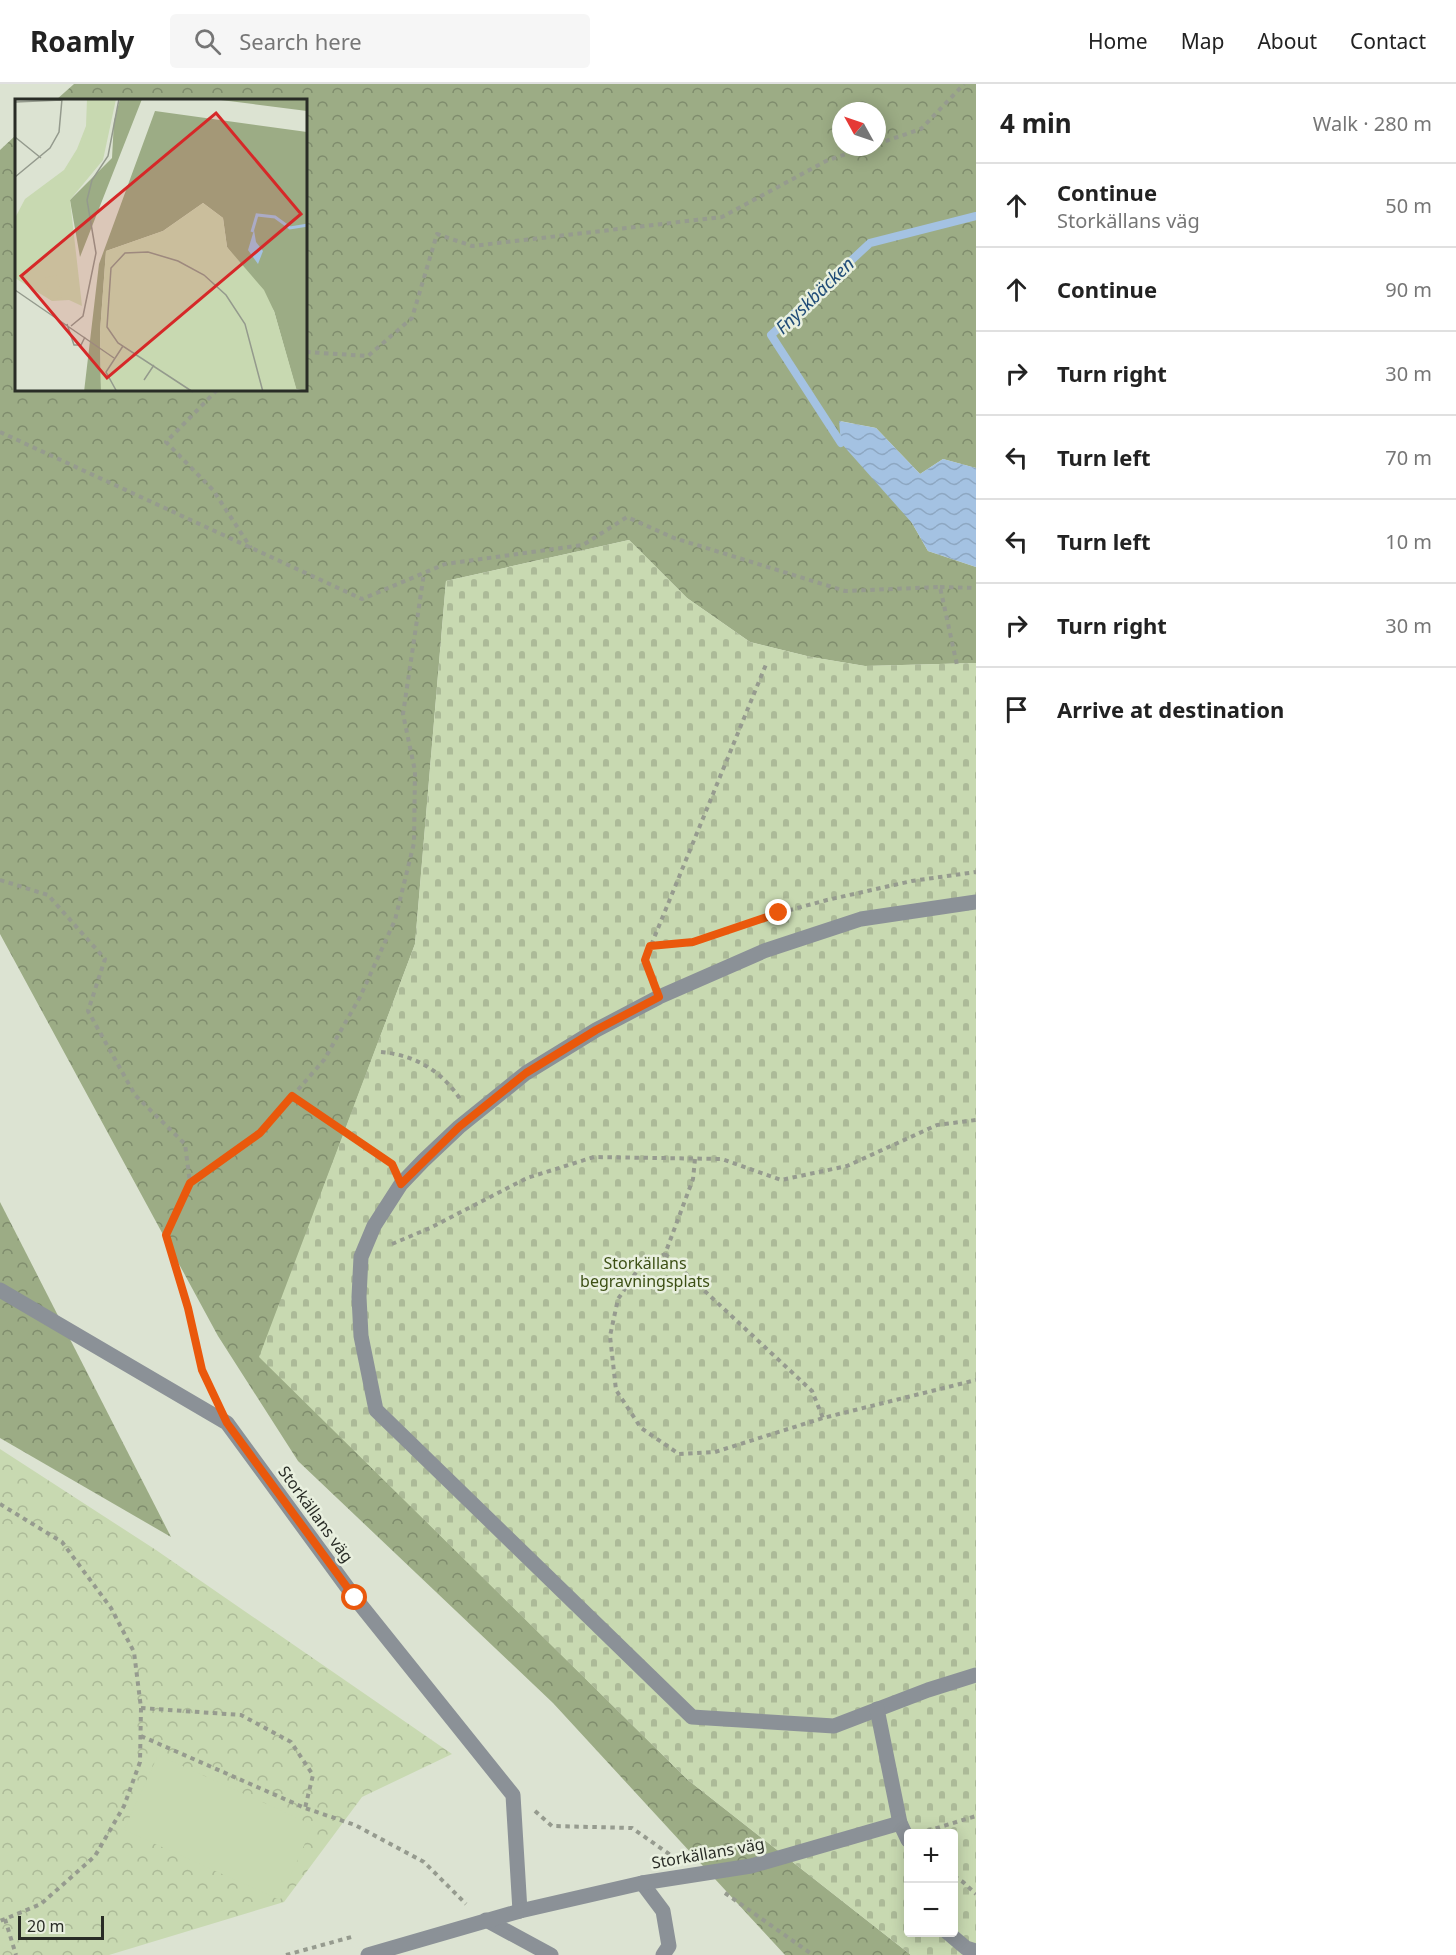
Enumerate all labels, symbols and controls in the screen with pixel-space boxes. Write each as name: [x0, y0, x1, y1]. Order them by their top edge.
search box: [170, 14, 590, 68]
text: Roamly: [30, 22, 134, 60]
icon: search: [191, 25, 224, 58]
text: Search here: [239, 26, 362, 56]
text: Home: [1088, 27, 1148, 55]
text: Map: [1181, 27, 1224, 55]
text: About: [1257, 27, 1317, 55]
text: Contact: [1350, 27, 1426, 55]
inset map: [15, 99, 308, 392]
north arrow: [832, 102, 886, 156]
text: 4 min: [1000, 105, 1072, 141]
text: Walk · 280 m: [1313, 110, 1432, 137]
text: Continue: [1057, 177, 1157, 207]
icon: ahead: [1000, 189, 1033, 222]
text: 50 m: [1385, 192, 1432, 219]
text: Storkällans väg: [1057, 207, 1200, 234]
water label: Fnyskbäcken: [770, 252, 859, 339]
icon: ahead: [1000, 273, 1033, 306]
text: Continue: [1057, 274, 1157, 304]
text: 90 m: [1385, 276, 1432, 303]
icon: right: [1000, 357, 1033, 390]
text: Turn right: [1057, 358, 1167, 388]
text: 30 m: [1385, 360, 1432, 387]
icon: left: [1000, 441, 1033, 474]
text: Turn left: [1057, 442, 1151, 472]
text: 70 m: [1385, 444, 1432, 471]
icon: left: [1000, 525, 1033, 558]
text: Turn left: [1057, 526, 1151, 556]
text: 10 m: [1385, 528, 1432, 555]
icon: right: [1000, 609, 1033, 642]
text: Turn right: [1057, 610, 1167, 640]
text: 30 m: [1385, 612, 1432, 639]
icon: arrive: [1000, 693, 1033, 726]
text: Arrive at destination: [1057, 694, 1284, 724]
route end: [765, 899, 791, 925]
park label: Storkällans begravningsplats: [580, 1252, 710, 1292]
street label: Storkällans väg: [274, 1461, 358, 1567]
route start: [341, 1584, 367, 1610]
map controls: [904, 1829, 958, 1937]
button: +: [904, 1829, 958, 1883]
street label: Storkällans väg: [650, 1832, 766, 1874]
button: −: [904, 1883, 958, 1937]
scale bar: [18, 1913, 104, 1940]
text: 20 m: [27, 1915, 64, 1937]

